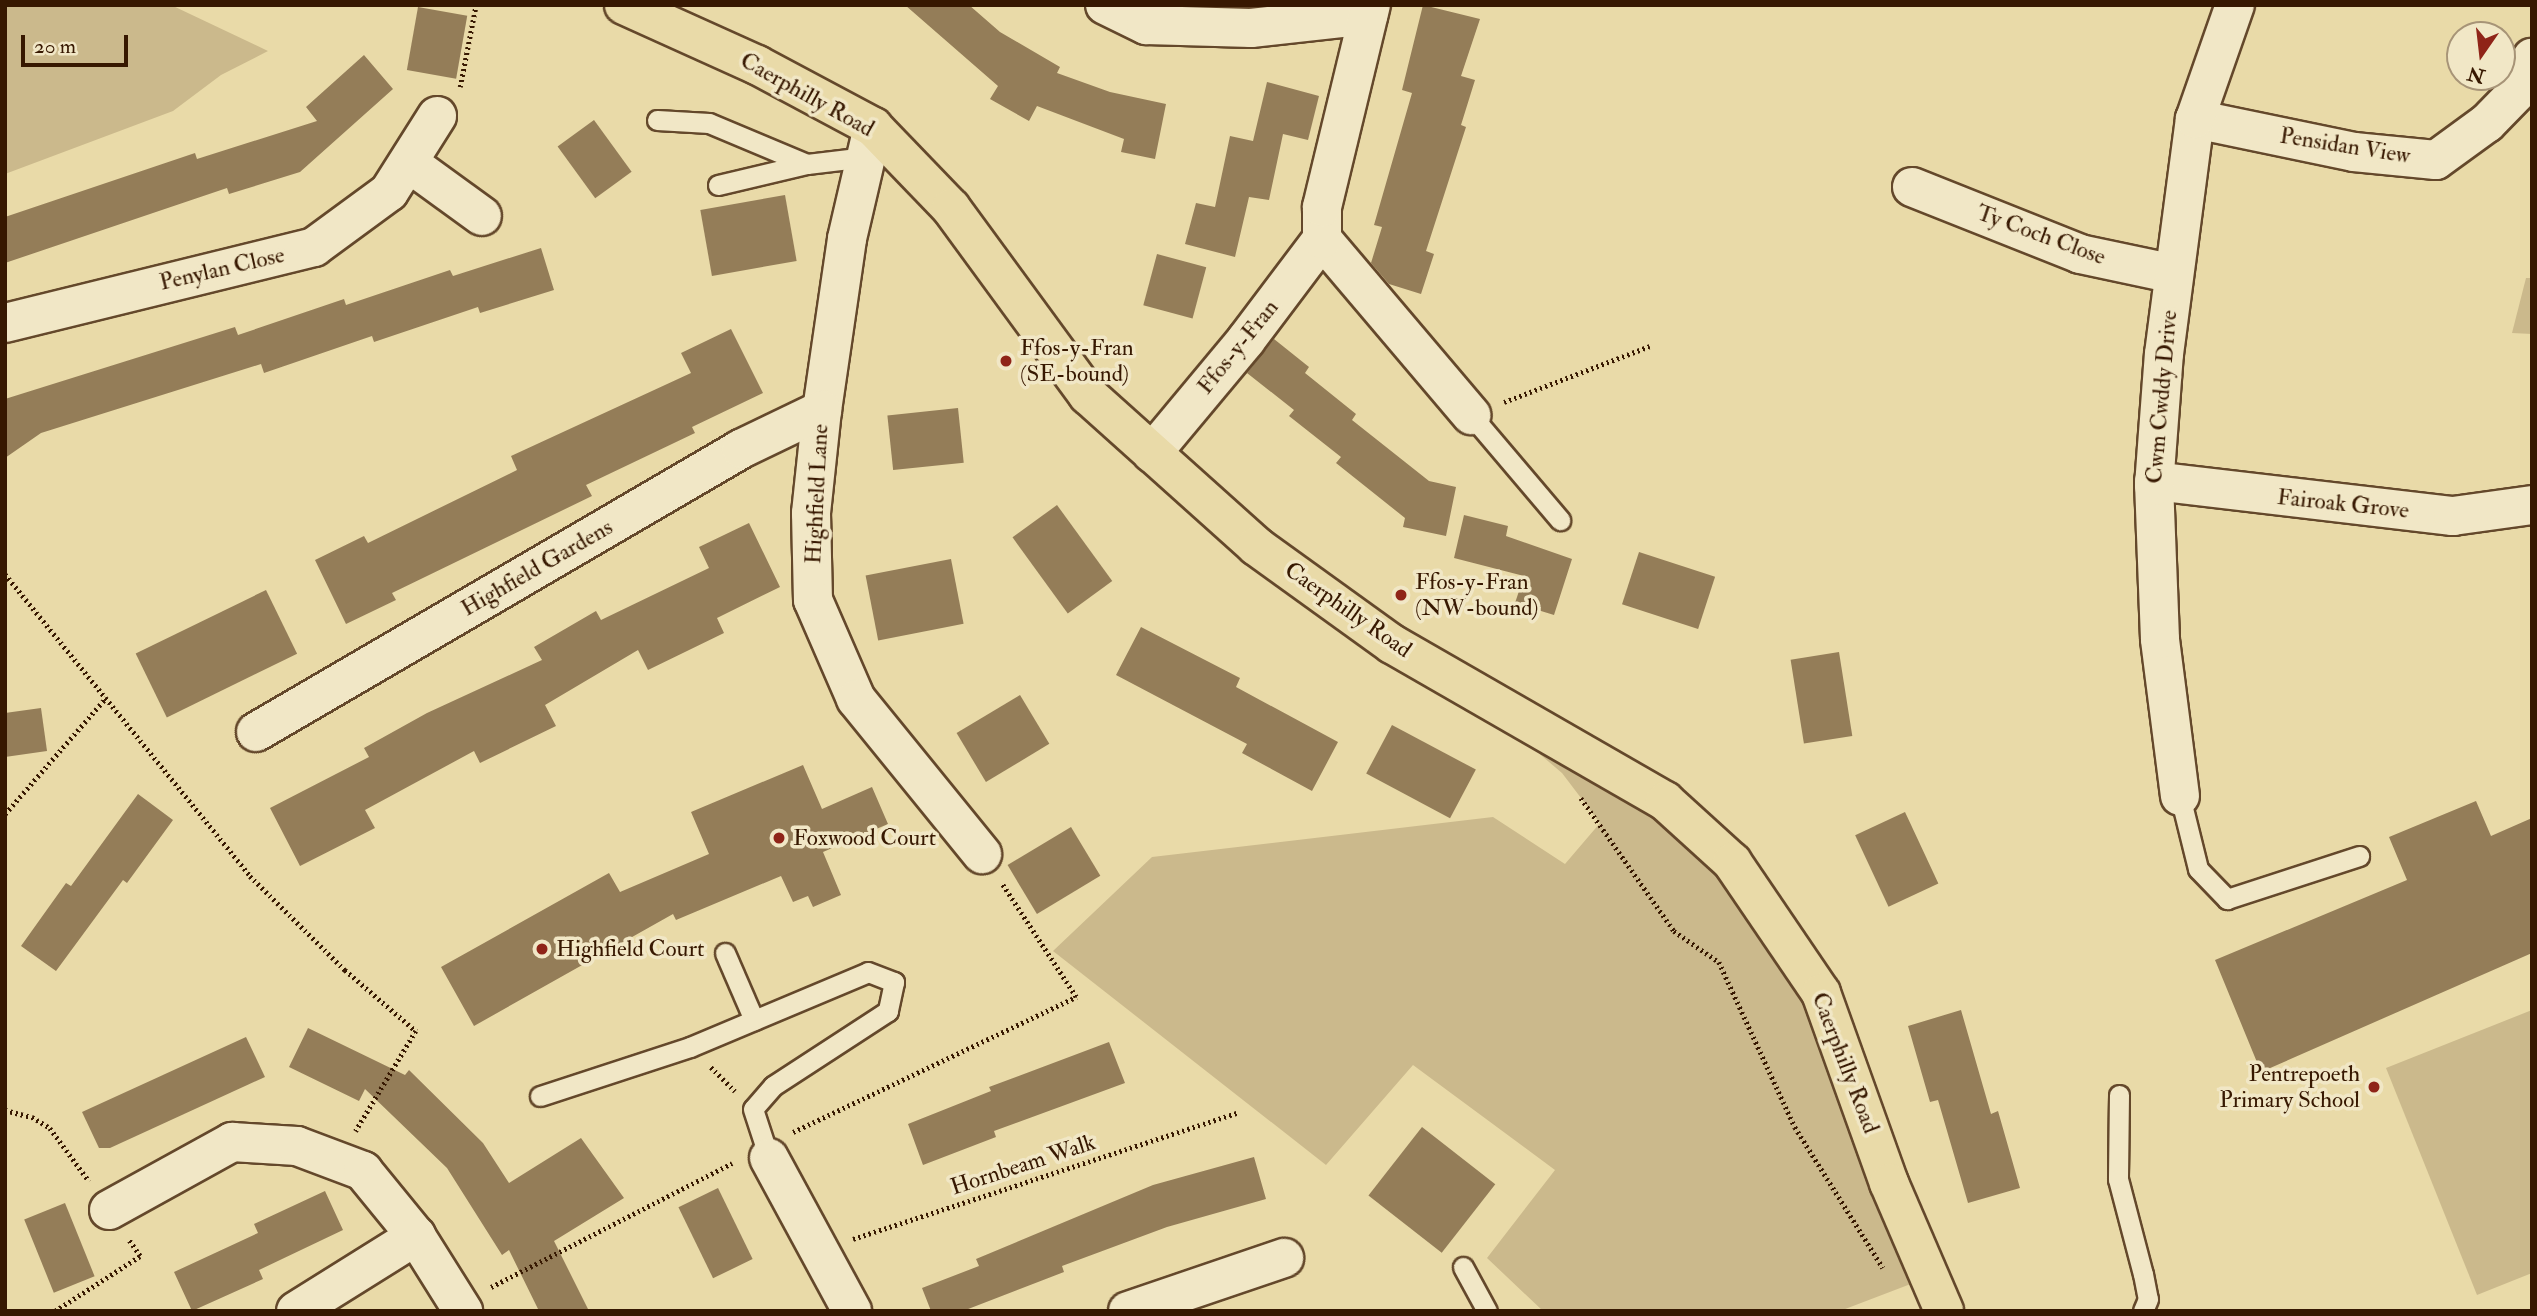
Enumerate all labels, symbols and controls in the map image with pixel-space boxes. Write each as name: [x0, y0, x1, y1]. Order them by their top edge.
scale bar: [24, 21, 131, 65]
north arrow: [2446, 21, 2516, 91]
text: 20 m: [34, 33, 76, 60]
street label: Caerphilly Road: [735, 47, 879, 143]
text: N: [2465, 61, 2488, 88]
street label: Pensidan View: [2278, 122, 2412, 170]
street label: Ty Coch Close: [1973, 199, 2109, 271]
street label: Penylan Close: [157, 241, 287, 297]
street label: Ffos-y-Fran: [1192, 294, 1284, 400]
street label: Cwm Cwddy Drive: [2141, 309, 2183, 485]
place label: Ffos-y-Fran (SE-bound): [1020, 334, 1134, 388]
marker: Ffos-y-Fran (SE-bound): [998, 353, 1014, 369]
street label: Highfield Lane: [800, 423, 834, 565]
street label: Fairoak Grove: [2276, 483, 2410, 525]
street label: Highfield Gardens: [456, 513, 618, 623]
street label: Caerphilly Road: [1279, 556, 1417, 664]
place label: Ffos-y-Fran (NW-bound): [1415, 568, 1539, 622]
marker: Ffos-y-Fran (NW-bound): [1393, 587, 1409, 603]
place label: Foxwood Court: [793, 824, 936, 852]
marker: Foxwood Court: [771, 830, 787, 846]
place label: Highfield Court: [556, 935, 704, 963]
marker: Highfield Court: [534, 941, 550, 957]
street label: Caerphilly Road: [1805, 989, 1885, 1137]
place label: Pentrepoeth Primary School: [2219, 1060, 2360, 1114]
marker: Pentrepoeth Primary School: [2366, 1079, 2382, 1095]
street label: Hornbeam Walk: [947, 1129, 1099, 1201]

